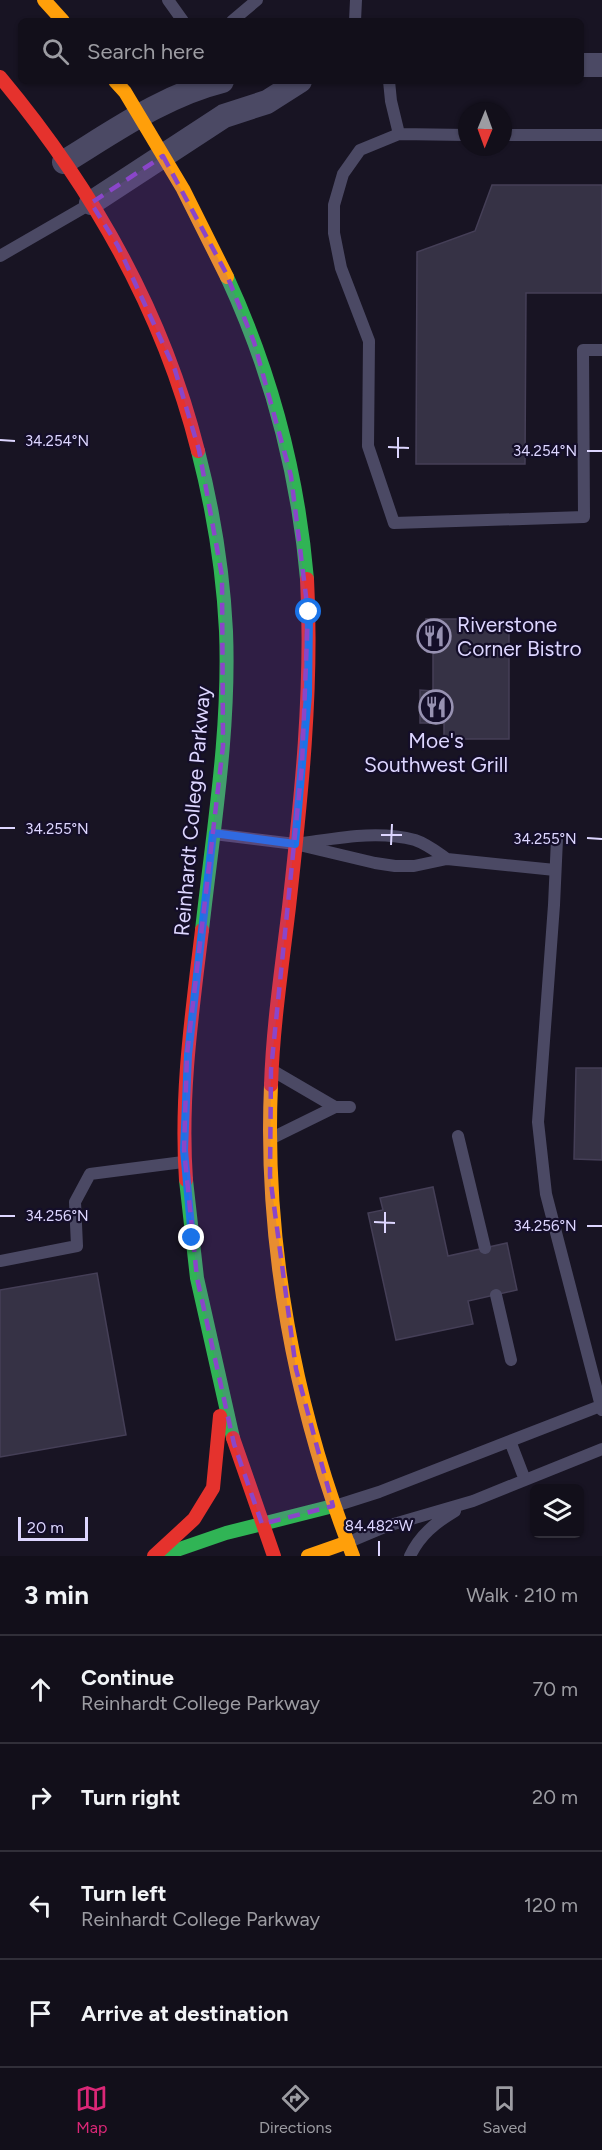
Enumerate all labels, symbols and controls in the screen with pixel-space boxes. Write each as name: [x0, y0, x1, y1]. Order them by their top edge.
search box: [18, 18, 584, 84]
icon: search: [39, 35, 72, 68]
text: Search here: [87, 38, 205, 65]
north arrow: [458, 102, 512, 156]
text: 34.254°N: [25, 432, 89, 450]
text: 34.254°N: [513, 442, 577, 460]
route start: [295, 598, 321, 624]
place label: Riverstone Corner Bistro: [457, 612, 582, 661]
restaurant icon: Riverstone Corner Bistro: [416, 618, 452, 654]
street label: Reinhardt College Parkway: [169, 685, 215, 937]
restaurant icon: Moe's Southwest Grill: [418, 689, 454, 725]
place label: Moe's Southwest Grill: [364, 728, 508, 777]
text: 34.255°N: [25, 820, 89, 838]
text: 34.255°N: [513, 830, 577, 848]
text: 34.256°N: [25, 1207, 89, 1225]
text: 34.256°N: [513, 1217, 577, 1235]
route end: [178, 1224, 204, 1250]
map controls: [530, 1484, 584, 1538]
button: layers: [530, 1484, 584, 1538]
scale bar: [18, 1514, 88, 1542]
text: 84.482°W: [345, 1517, 414, 1535]
text: 20 m: [27, 1518, 64, 1537]
text: 3 min: [24, 1579, 89, 1611]
text: Walk · 210 m: [466, 1583, 578, 1607]
text: Continue: [81, 1664, 174, 1691]
icon: ahead: [24, 1673, 57, 1706]
text: 70 m: [532, 1677, 578, 1701]
text: Reinhardt College Parkway: [81, 1691, 320, 1715]
icon: right: [24, 1781, 57, 1814]
text: Turn right: [81, 1784, 180, 1811]
text: 20 m: [532, 1785, 578, 1809]
text: Turn left: [81, 1880, 167, 1907]
icon: left: [24, 1889, 57, 1922]
text: 120 m: [524, 1893, 578, 1917]
text: Reinhardt College Parkway: [81, 1907, 320, 1931]
icon: arrive: [24, 1997, 57, 2030]
text: Arrive at destination: [81, 2000, 289, 2027]
tab: Map: [75, 2082, 108, 2137]
tab: Directions: [259, 2082, 332, 2137]
tab: Saved: [483, 2082, 527, 2137]

